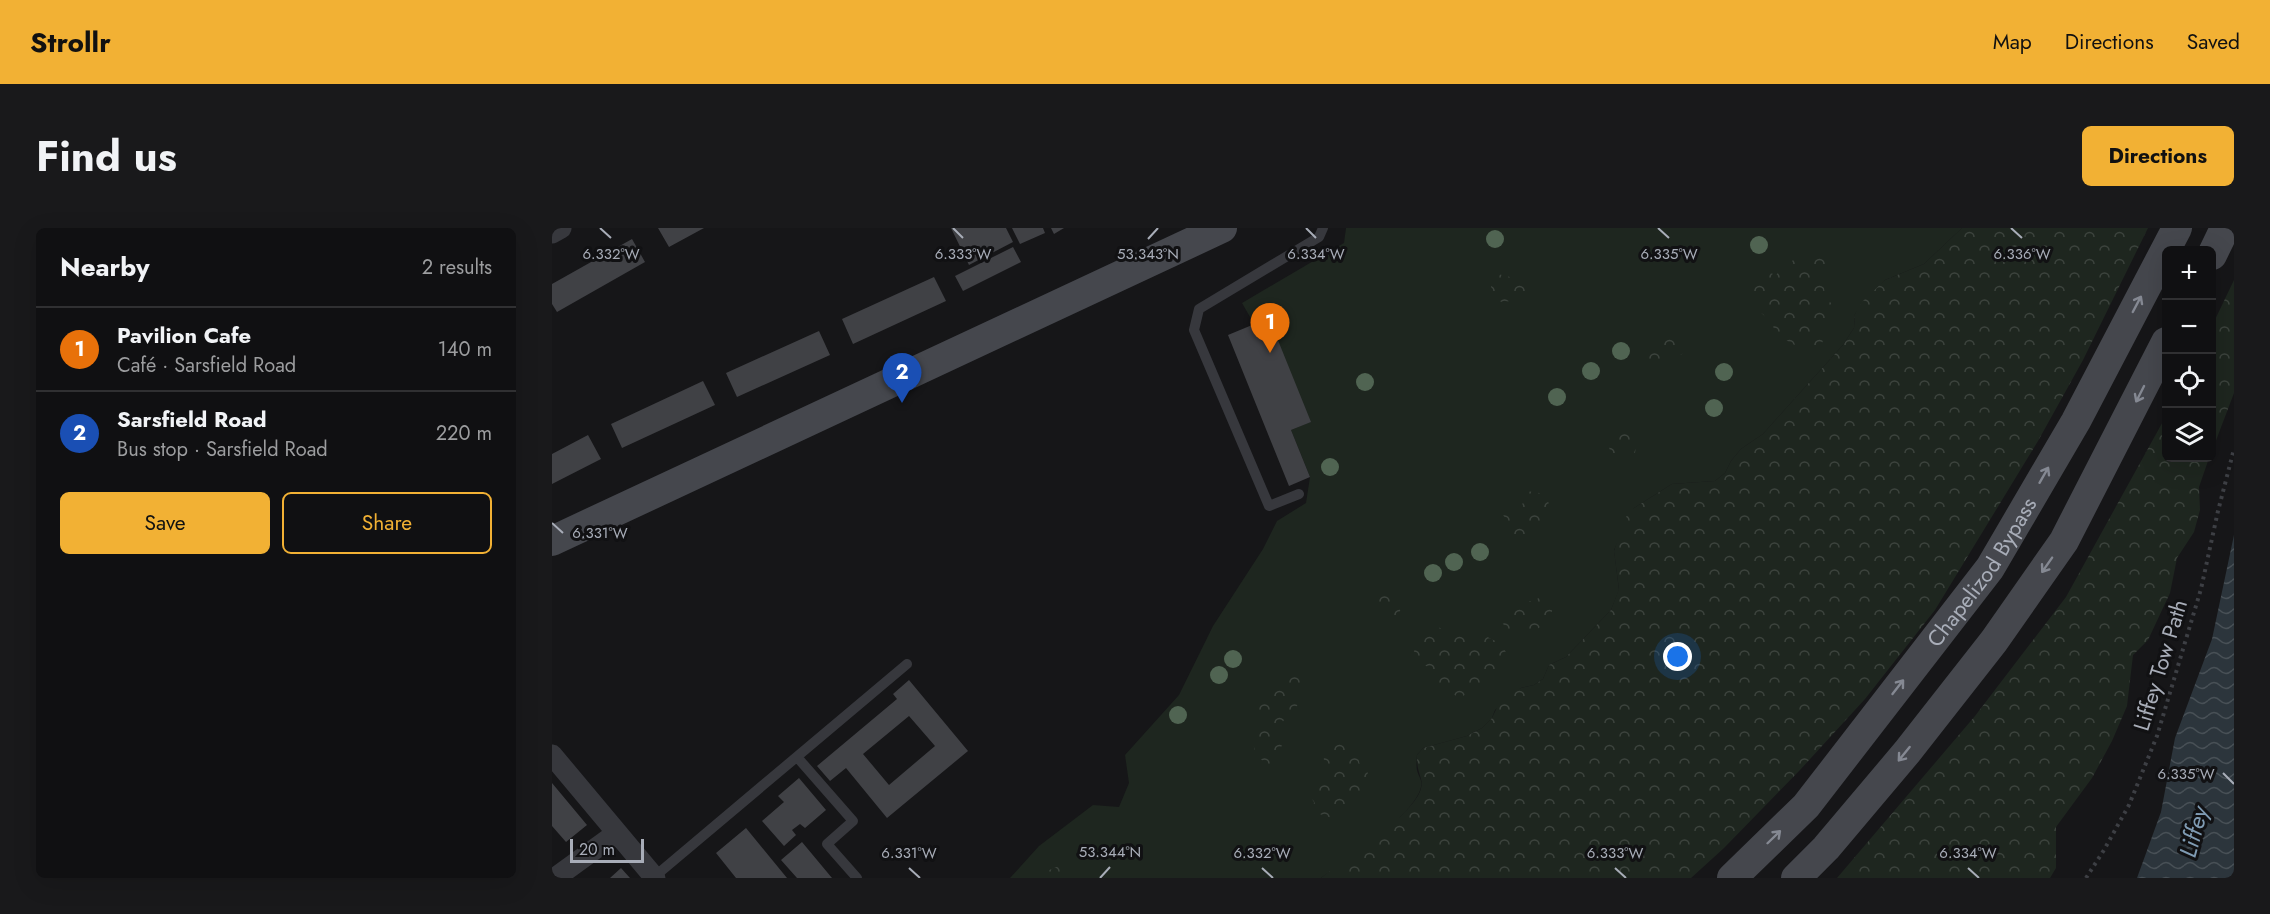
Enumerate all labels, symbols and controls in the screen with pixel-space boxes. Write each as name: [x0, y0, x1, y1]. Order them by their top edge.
text: Strollr: [30, 22, 111, 63]
text: Map: [1993, 27, 2032, 57]
text: Directions: [2065, 27, 2154, 57]
text: Saved: [2187, 27, 2240, 57]
text: Find us: [36, 126, 177, 187]
button: Directions: [2082, 126, 2234, 186]
text: 6.332°W: [582, 243, 640, 265]
text: 6.333°W: [935, 243, 992, 265]
text: 53.343°N: [1117, 243, 1179, 265]
text: 6.334°W: [1287, 243, 1345, 265]
text: 6.335°W: [1640, 243, 1698, 265]
text: 6.336°W: [1993, 243, 2051, 265]
map controls: [2162, 246, 2216, 462]
button: +: [2162, 246, 2216, 300]
text: Nearby: [60, 248, 149, 286]
text: 2 results: [422, 253, 492, 282]
one-way arrow: [2132, 295, 2143, 313]
button: −: [2162, 300, 2216, 354]
pin: 1: [1250, 304, 1290, 353]
text: Pavilion Cafe: [117, 319, 251, 351]
text: 1: [74, 335, 85, 364]
text: 140 m: [438, 335, 492, 364]
text: Café · Sarsfield Road: [117, 351, 296, 380]
pin: 2: [882, 354, 922, 403]
button: locate: [2162, 354, 2216, 408]
one-way arrow: [2133, 384, 2145, 402]
text: Sarsfield Road: [117, 403, 267, 435]
button: layers: [2162, 408, 2216, 462]
text: 2: [73, 419, 86, 448]
text: 220 m: [436, 419, 492, 448]
text: Bus stop · Sarsfield Road: [117, 435, 328, 464]
one-way arrow: [2039, 467, 2051, 484]
street label: Chapelizod Bypass: [1919, 491, 2044, 654]
button: Save: [60, 492, 270, 554]
button: Share: [282, 492, 492, 554]
text: 6.331°W: [572, 522, 628, 544]
one-way arrow: [2041, 556, 2053, 573]
street label: Liffey Tow Path: [2125, 595, 2195, 735]
your location: [1663, 642, 1692, 671]
one-way arrow: [1891, 679, 1904, 695]
one-way arrow: [1898, 746, 1911, 762]
text: 6.335°W: [2157, 763, 2215, 785]
water label: Liffey: [2170, 801, 2218, 861]
one-way arrow: [1767, 830, 1782, 844]
scale bar: [570, 836, 644, 864]
text: 20 m: [579, 838, 615, 861]
text: 53.344°N: [1079, 841, 1141, 863]
text: 6.331°W: [881, 842, 937, 864]
text: 6.332°W: [1233, 842, 1291, 864]
text: 6.333°W: [1587, 842, 1644, 864]
text: 6.334°W: [1939, 842, 1997, 864]

